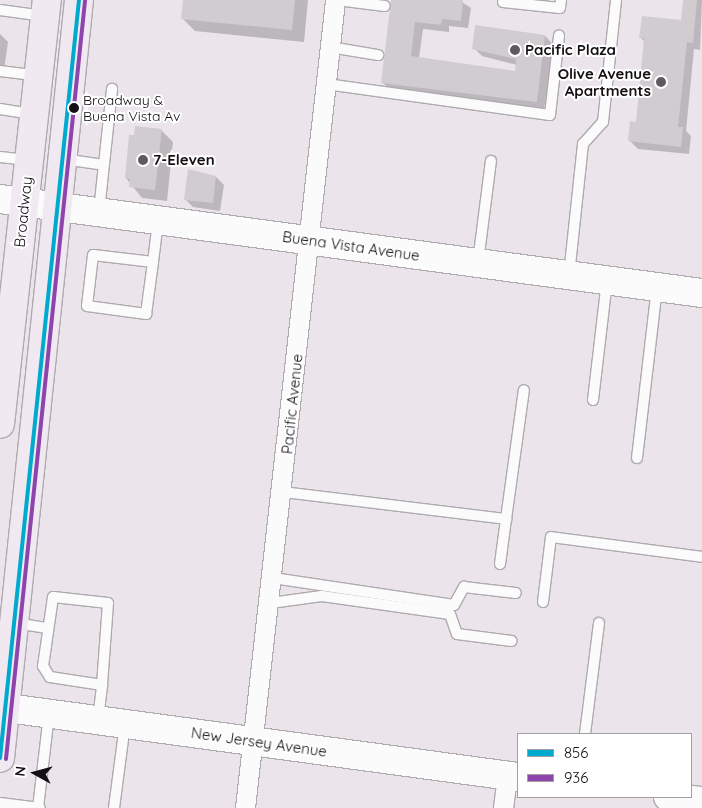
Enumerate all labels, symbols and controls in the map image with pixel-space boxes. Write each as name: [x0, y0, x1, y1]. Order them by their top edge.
place label: Pacific Plaza: [525, 41, 616, 59]
marker: Pacific Plaza: [509, 44, 521, 56]
place label: Olive Avenue Apartments: [558, 64, 651, 99]
marker: Olive Avenue Apartments: [655, 76, 667, 88]
place label: Broadway & Buena Vista Av: [83, 92, 180, 124]
marker: Broadway & Buena Vista Av: [69, 103, 79, 113]
place label: 7-Eleven: [153, 151, 215, 169]
marker: 7-Eleven: [137, 154, 149, 166]
street label: Broadway: [10, 176, 36, 248]
street label: Buena Vista Avenue: [281, 227, 421, 265]
street label: Pacific Avenue: [278, 353, 306, 455]
street label: New Jersey Avenue: [190, 724, 328, 760]
legend: [517, 733, 692, 798]
text: 856: [564, 743, 588, 762]
north arrow: [10, 748, 60, 798]
text: N: [11, 765, 30, 777]
text: 936: [564, 768, 588, 787]

